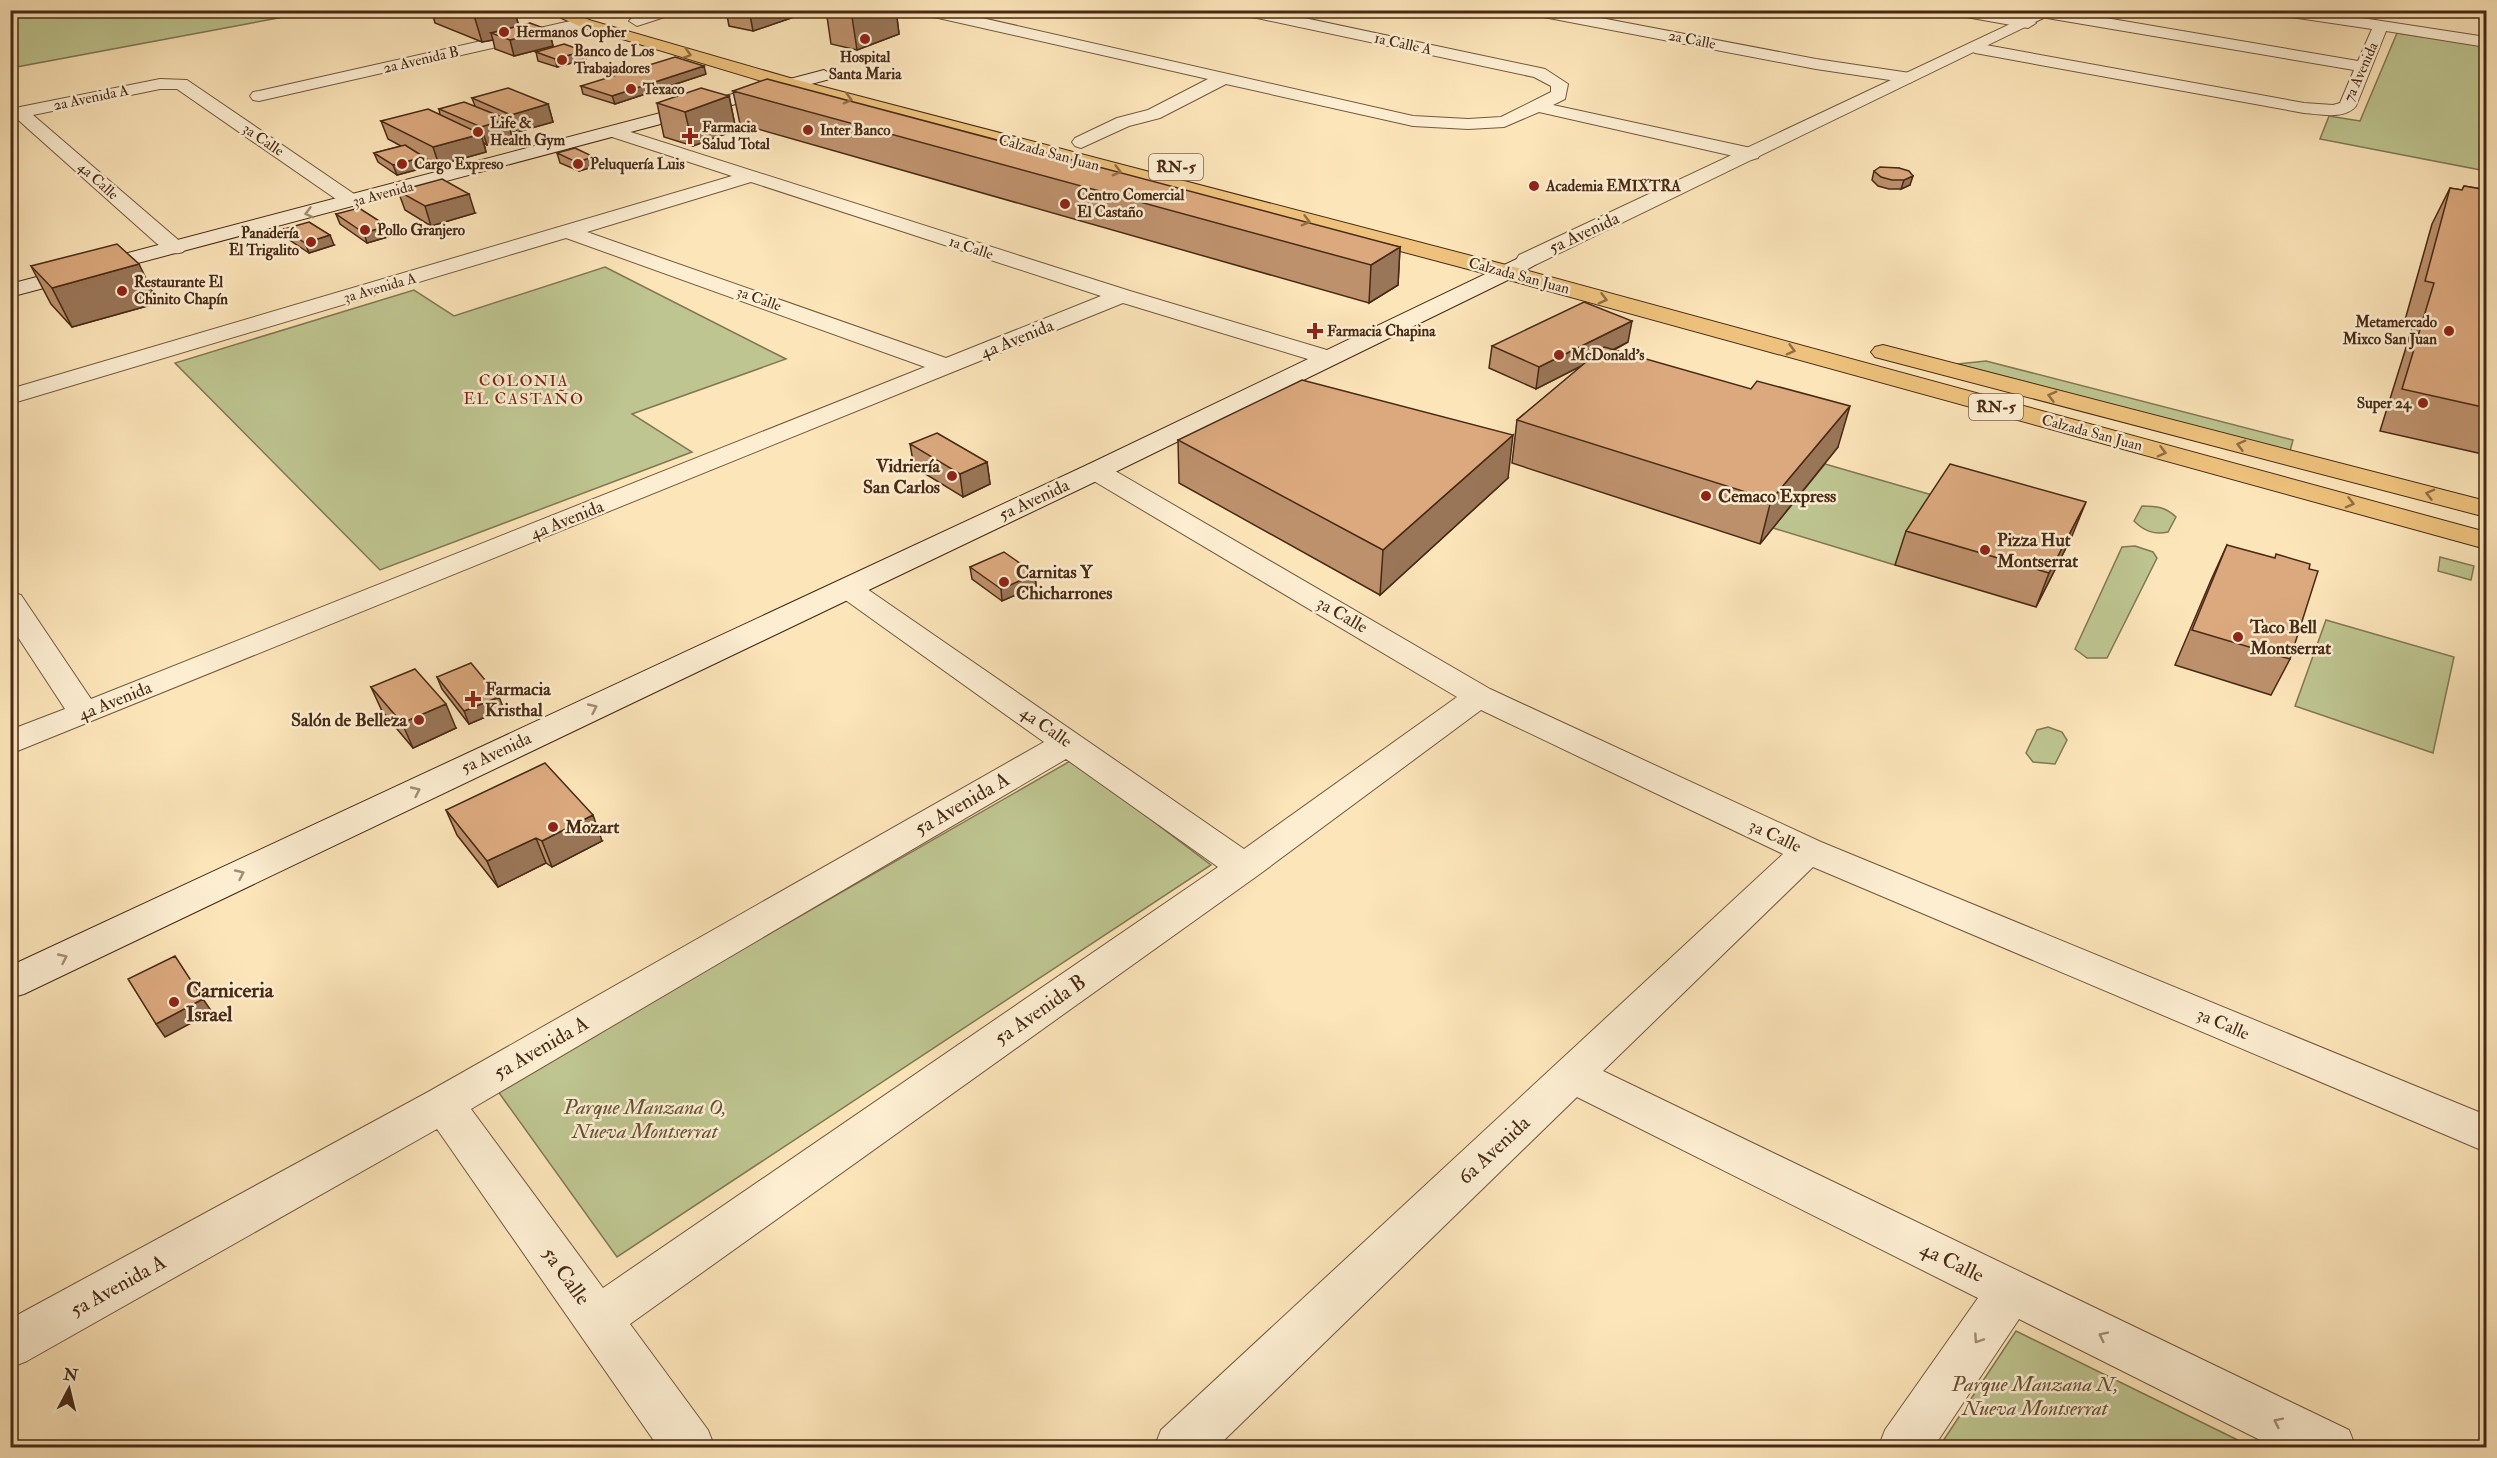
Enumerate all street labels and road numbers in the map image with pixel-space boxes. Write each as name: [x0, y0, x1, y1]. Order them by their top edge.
street label: 2a Calle: [1667, 26, 1717, 54]
street label: 1a Calle A: [1372, 29, 1434, 59]
street label: 7a Avenida: [2339, 39, 2383, 105]
street label: 2a Avenida B: [381, 42, 461, 78]
street label: 2a Avenida A: [52, 81, 131, 115]
street label: 3a Calle: [239, 119, 287, 161]
street label: Calzada San Juan: [996, 130, 1102, 177]
road number: RN-5: [1149, 154, 1203, 180]
street label: 4a Calle: [74, 158, 122, 204]
street label: 3a Avenida: [351, 177, 416, 211]
street label: 5a Avenida: [1545, 206, 1624, 259]
street label: 1a Calle: [946, 232, 996, 264]
street label: Calzada San Juan: [1466, 253, 1572, 300]
street label: 3a Avenida A: [341, 268, 419, 307]
street label: 3a Calle: [734, 282, 784, 316]
street label: 4a Avenida: [977, 314, 1058, 364]
road number: RN-5: [1969, 394, 2023, 420]
street label: Calzada San Juan: [2039, 410, 2145, 457]
street label: 5a Avenida: [995, 473, 1074, 526]
street label: 4a Avenida: [527, 495, 608, 545]
street label: 3a Calle: [1312, 591, 1372, 639]
street label: 4a Avenida: [75, 676, 156, 726]
street label: 4a Calle: [1016, 701, 1077, 753]
street label: 5a Avenida: [457, 726, 536, 779]
street label: 5a Avenida A: [909, 766, 1015, 842]
street label: 3a Calle: [1745, 814, 1805, 858]
street label: 5a Avenida B: [989, 968, 1091, 1052]
street label: 3a Calle: [2193, 1003, 2253, 1046]
street label: 5a Avenida A: [488, 1010, 594, 1086]
street label: 6a Avenida: [1452, 1109, 1536, 1190]
street label: 4a Calle: [1916, 1235, 1989, 1289]
street label: 5a Calle: [536, 1242, 596, 1311]
street label: 5a Avenida A: [65, 1249, 171, 1323]

